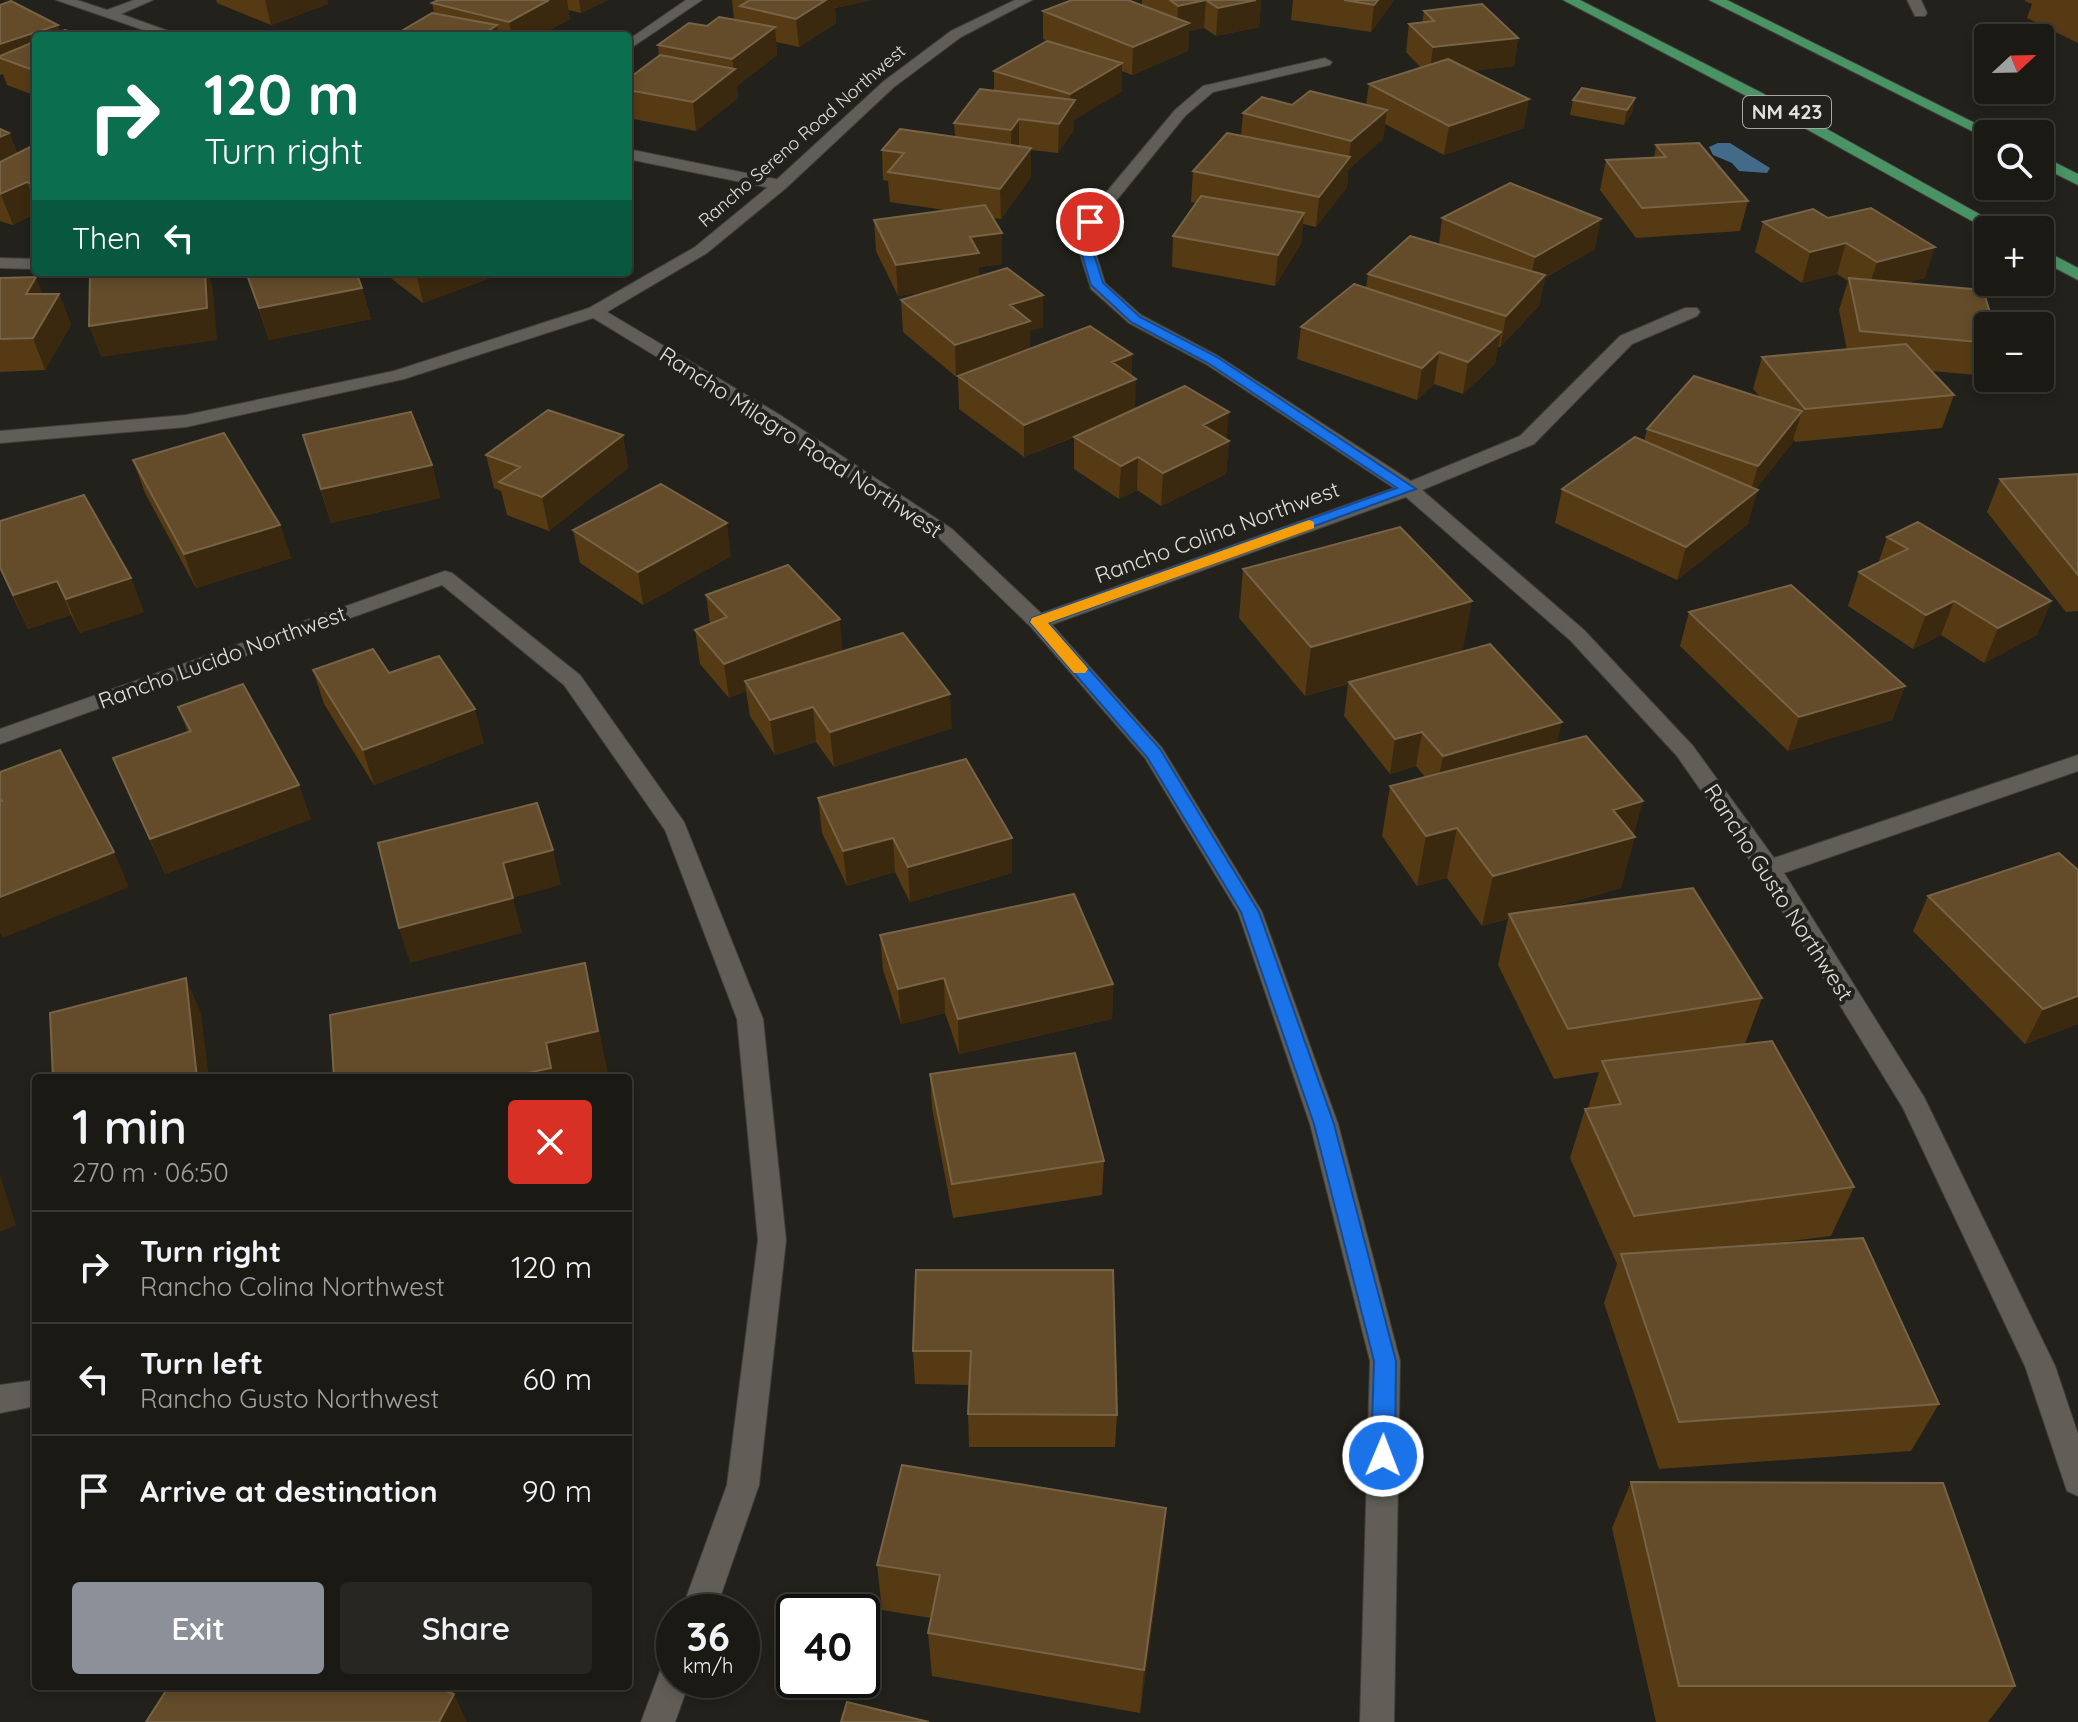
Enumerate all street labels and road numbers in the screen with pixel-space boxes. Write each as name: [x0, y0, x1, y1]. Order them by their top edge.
street label: Rancho Sereno Road Northwest: [693, 39, 910, 232]
road number: NM 423: [1743, 96, 1831, 128]
street label: Rancho Milagro Road Northwest: [654, 340, 948, 544]
street label: Rancho Colina Northwest: [1091, 475, 1343, 589]
street label: Rancho Lucido Northwest: [94, 599, 350, 715]
street label: Rancho Gusto Northwest: [1698, 778, 1860, 1006]

